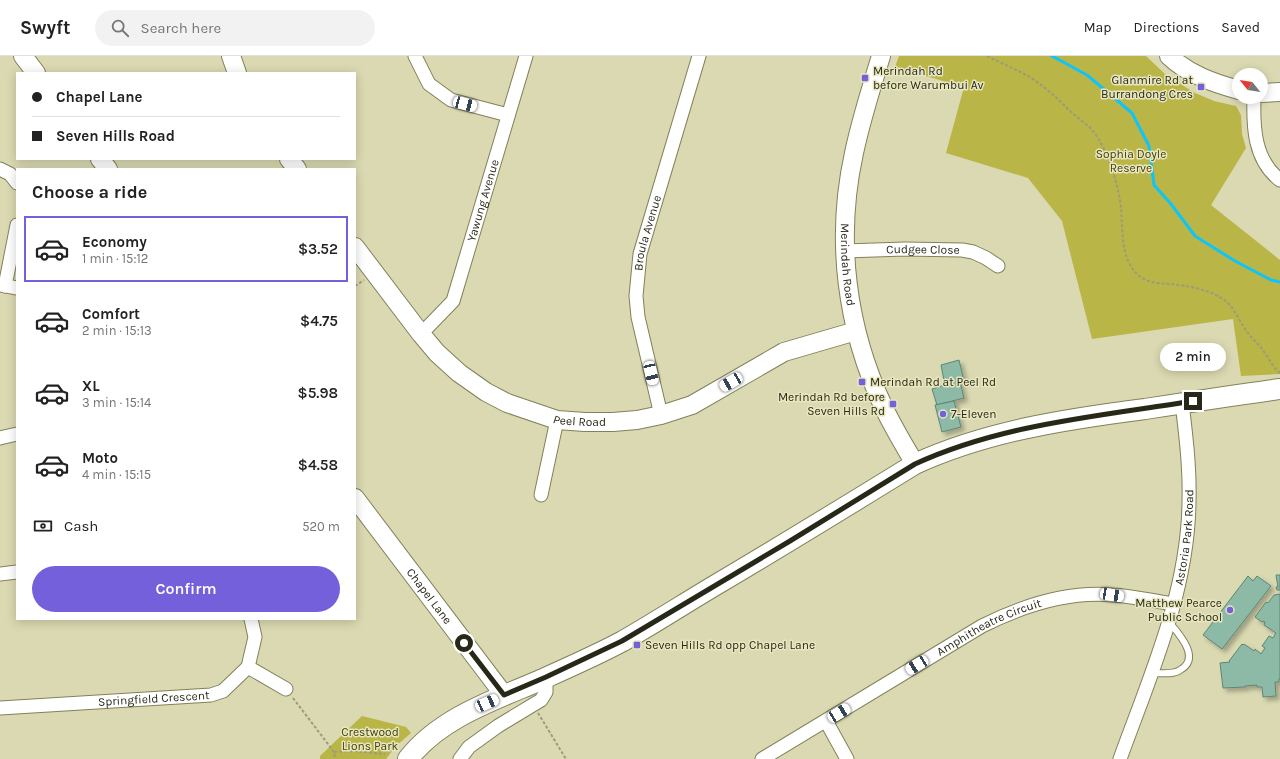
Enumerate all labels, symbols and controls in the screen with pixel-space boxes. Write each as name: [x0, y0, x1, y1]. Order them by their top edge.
search box: [95, 10, 375, 46]
text: Swyft: [20, 17, 71, 39]
icon: search: [109, 17, 131, 39]
text: Search here: [141, 19, 221, 37]
text: Map: [1084, 19, 1112, 36]
text: Directions: [1134, 19, 1199, 36]
text: Saved: [1221, 19, 1260, 36]
place label: Merindah Rd before Warumbui Av: [873, 64, 984, 92]
north arrow: [1232, 68, 1268, 104]
map controls: [1232, 68, 1268, 104]
marker: Merindah Rd before Warumbui Av: [860, 73, 870, 83]
place label: Glanmire Rd at Burrandong Cres: [1101, 73, 1193, 101]
marker: Glanmire Rd at Burrandong Cres: [1196, 82, 1206, 92]
text: Chapel Lane: [56, 88, 143, 106]
car: [452, 95, 478, 113]
text: Seven Hills Road: [56, 127, 175, 145]
park label: Sophia Doyle Reserve: [1096, 147, 1166, 175]
street label: Yawung Avenue: [464, 158, 502, 243]
text: Choose a ride: [32, 181, 147, 203]
street label: Broula Avenue: [631, 193, 664, 272]
street label: Merindah Road: [838, 223, 858, 307]
icon: car: [34, 231, 70, 267]
text: Economy: [82, 233, 147, 251]
text: $3.52: [298, 240, 338, 258]
street label: Cudgee Close: [886, 242, 960, 257]
text: 1 min · 15:12: [82, 251, 148, 266]
icon: car: [34, 303, 70, 339]
text: Comfort: [82, 305, 140, 323]
text: $4.75: [300, 312, 338, 330]
text: 2 min · 15:13: [82, 323, 152, 338]
callout: 2 min: [1160, 343, 1226, 371]
text: 2 min: [1175, 349, 1211, 364]
car: [642, 360, 660, 386]
car: [718, 371, 744, 393]
icon: car: [34, 375, 70, 411]
place label: Merindah Rd at Peel Rd: [870, 375, 996, 389]
text: XL: [82, 377, 100, 395]
marker: Merindah Rd at Peel Rd: [857, 377, 867, 387]
text: $5.98: [298, 384, 338, 402]
place label: Merindah Rd before Seven Hills Rd: [778, 390, 885, 418]
route end: [1184, 392, 1202, 410]
text: 3 min · 15:14: [82, 395, 151, 410]
marker: Merindah Rd before Seven Hills Rd: [888, 399, 898, 409]
place label: 7-Eleven: [951, 407, 997, 421]
marker: 7-Eleven: [938, 409, 948, 419]
street label: Peel Road: [551, 412, 606, 429]
icon: car: [34, 447, 70, 483]
text: Moto: [82, 449, 118, 467]
text: $4.58: [298, 456, 338, 474]
text: 4 min · 15:15: [82, 467, 151, 482]
street label: Astoria Park Road: [1172, 489, 1196, 587]
icon: cash: [32, 515, 54, 537]
text: Cash: [64, 517, 98, 535]
text: 520 m: [302, 519, 340, 534]
street label: Chapel Lane: [404, 565, 455, 627]
button: Confirm: [32, 566, 340, 612]
car: [1099, 587, 1125, 603]
street label: Amphitheatre Circuit: [934, 596, 1043, 659]
place label: Matthew Pearce Public School: [1135, 596, 1222, 624]
marker: Matthew Pearce Public School: [1225, 605, 1235, 615]
route start: [455, 634, 473, 652]
place label: Seven Hills Rd opp Chapel Lane: [645, 638, 815, 652]
marker: Seven Hills Rd opp Chapel Lane: [632, 640, 642, 650]
car: [904, 654, 930, 676]
street label: Springfield Crescent: [97, 688, 210, 709]
car: [474, 693, 500, 713]
car: [826, 702, 852, 724]
park label: Crestwood Lions Park: [341, 725, 399, 753]

